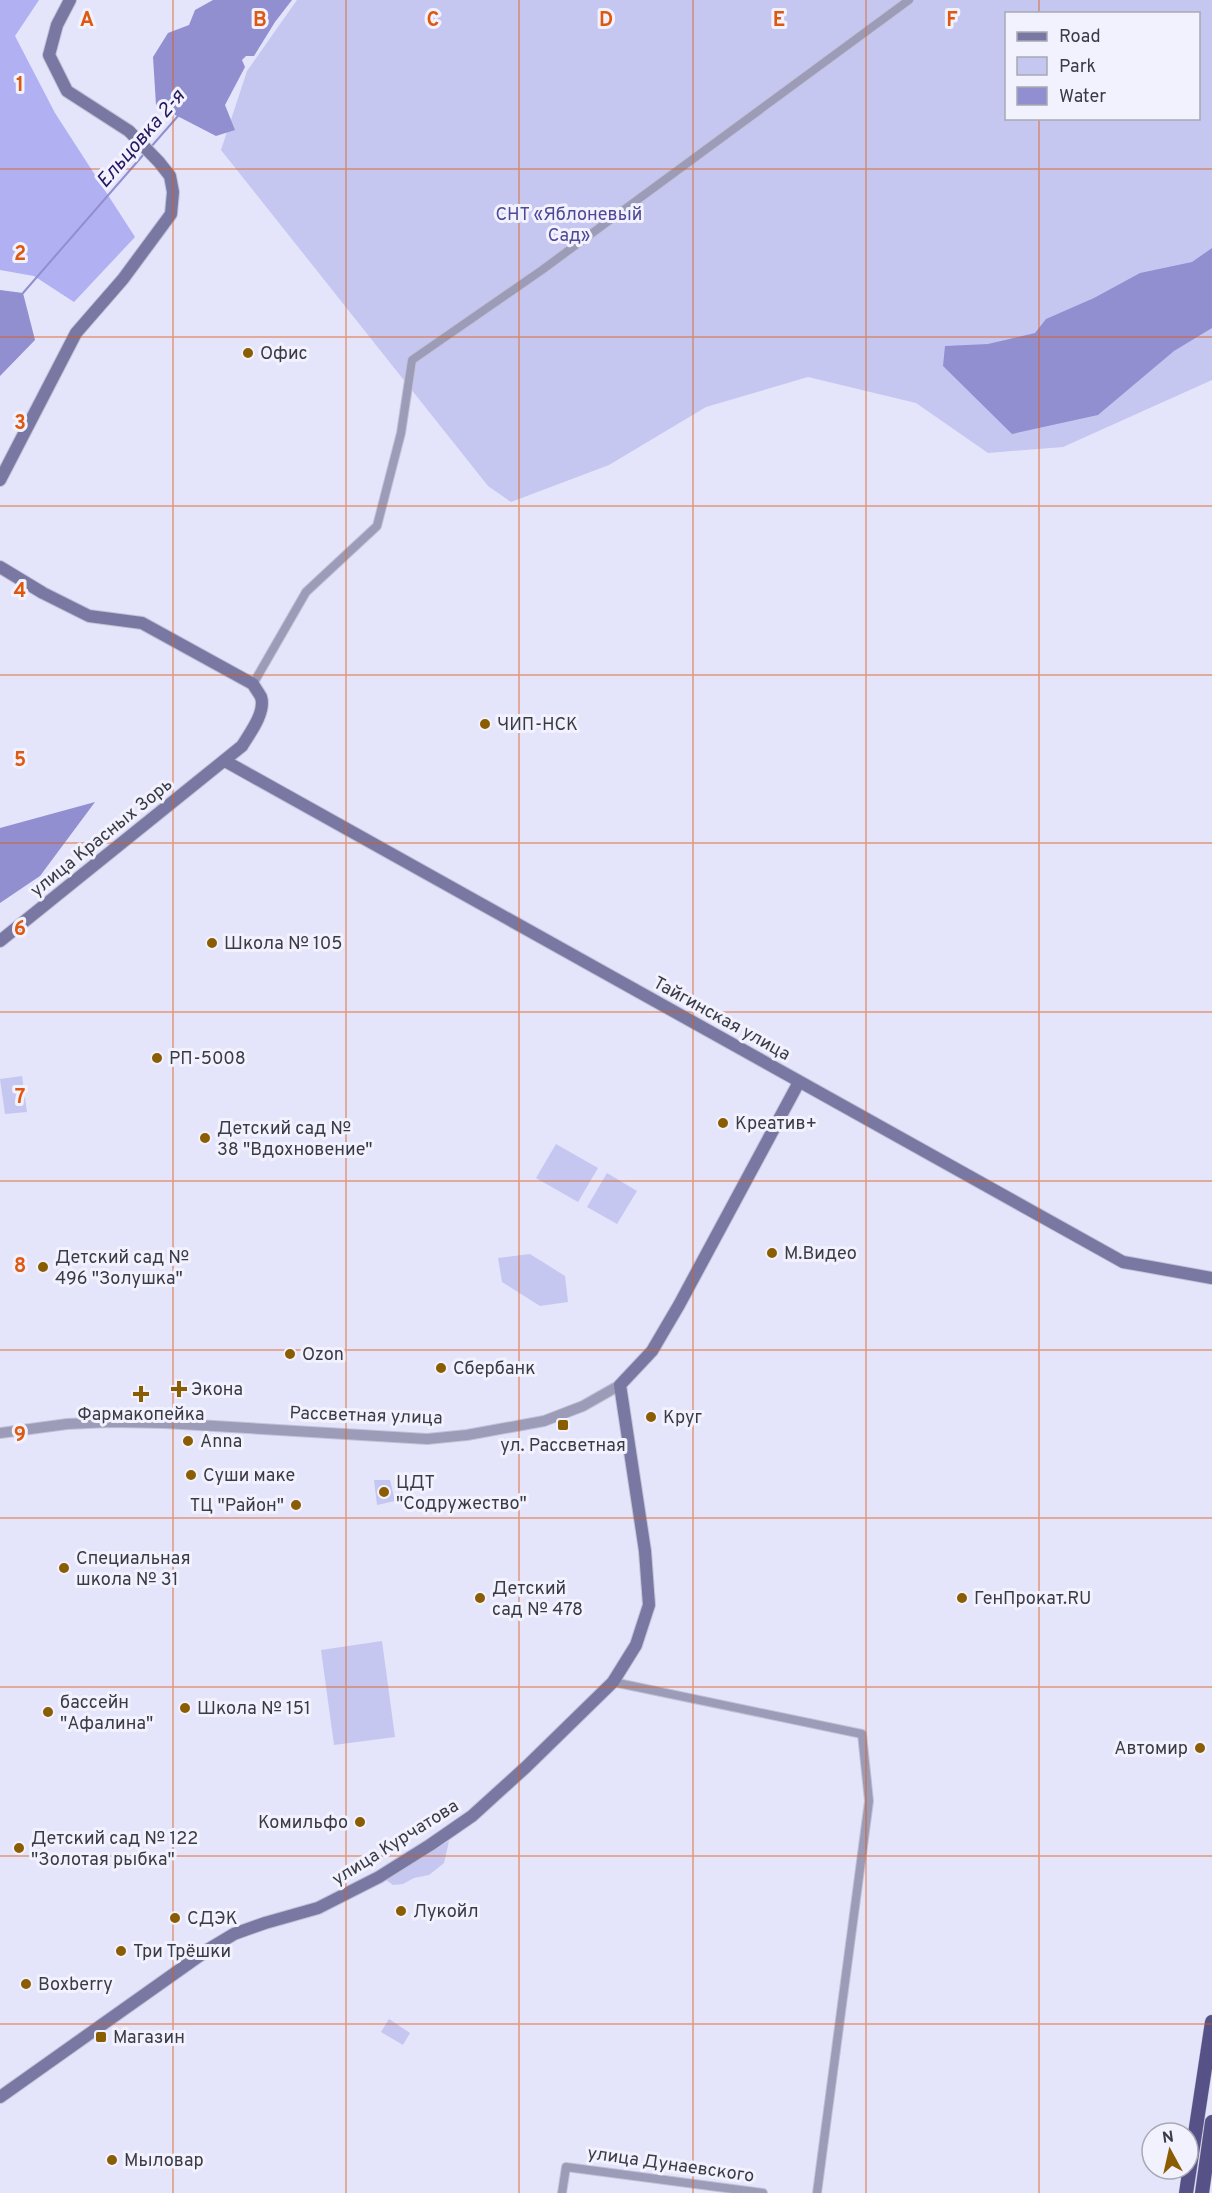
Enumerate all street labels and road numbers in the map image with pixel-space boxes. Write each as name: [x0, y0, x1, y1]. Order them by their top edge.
street label: улица Красных Зорь: [26, 774, 178, 903]
street label: Тайгинская улица: [648, 972, 794, 1067]
street label: Рассветная улица: [289, 1402, 443, 1431]
street label: улица Курчатова: [328, 1795, 463, 1891]
street label: улица Дунаевского: [586, 2142, 756, 2189]

